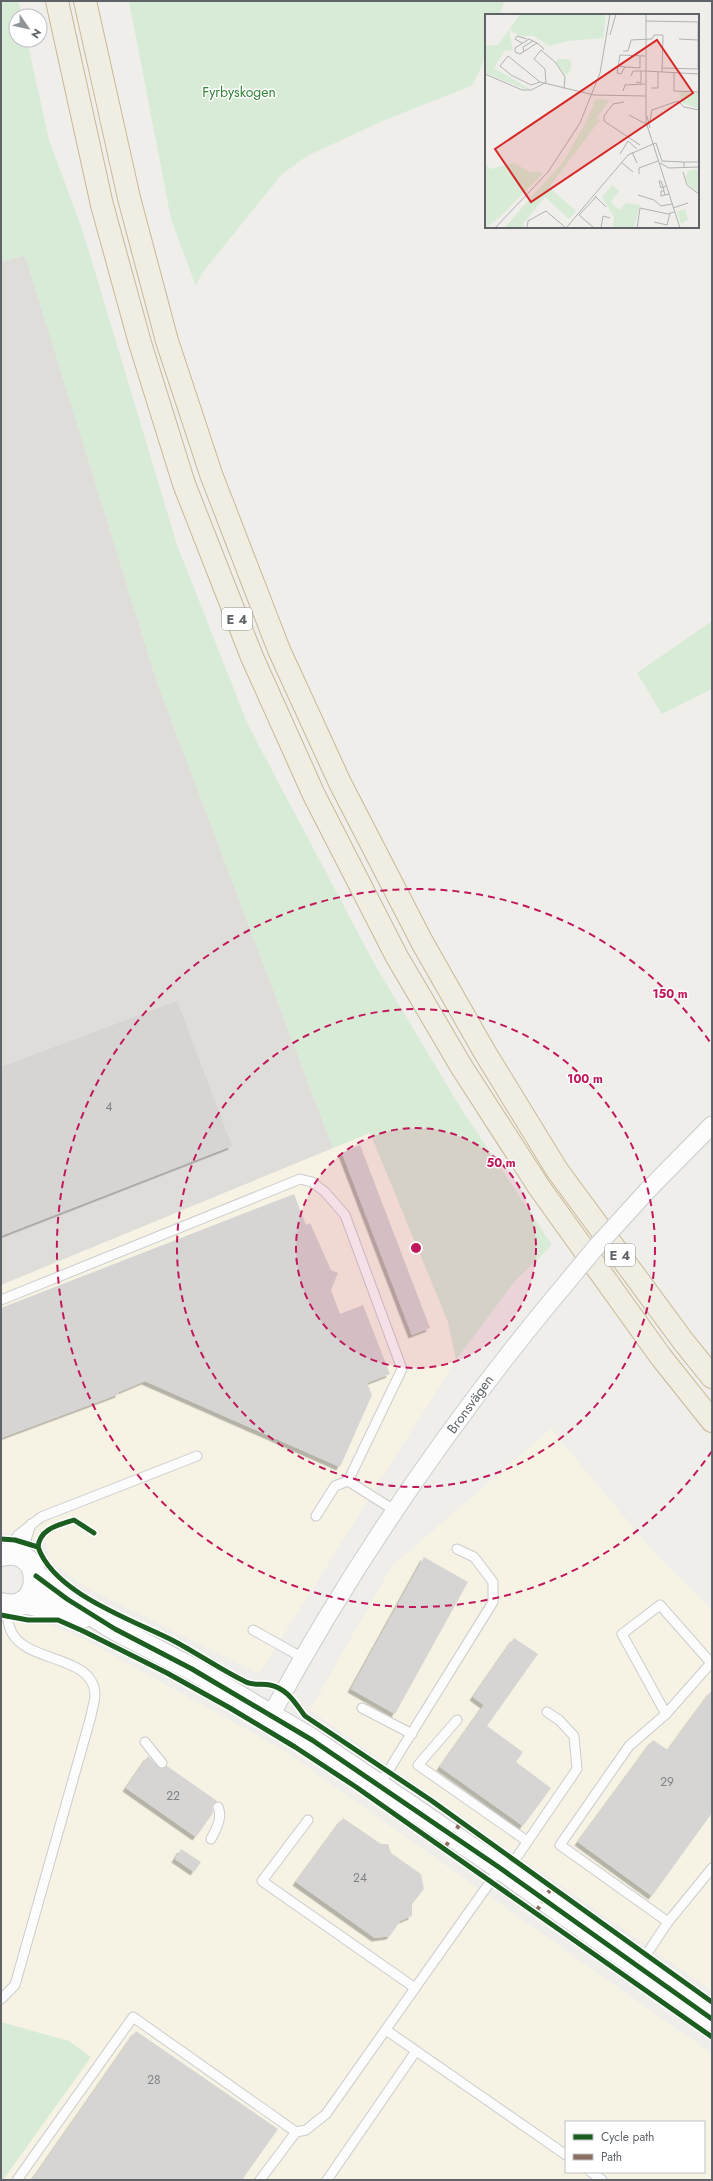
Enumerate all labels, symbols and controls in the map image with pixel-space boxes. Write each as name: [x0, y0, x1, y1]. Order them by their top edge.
north arrow: [8, 8, 48, 48]
inset map: [485, 14, 699, 228]
text: N: [27, 25, 45, 42]
park label: Fyrbyskogen: [202, 82, 276, 102]
road number: E 4: [222, 608, 252, 630]
text: 150 m: [652, 985, 688, 1003]
text: 100 m: [567, 1070, 603, 1088]
house number: 4: [106, 1098, 113, 1116]
text: 50 m: [486, 1154, 516, 1172]
centre of rings: [409, 1241, 423, 1255]
road number: E 4: [605, 1244, 635, 1266]
street label: Bronsvägen: [442, 1370, 498, 1438]
house number: 29: [660, 1773, 674, 1791]
house number: 22: [166, 1787, 180, 1805]
house number: 24: [353, 1869, 367, 1887]
house number: 28: [147, 2071, 161, 2089]
legend: [565, 2121, 705, 2173]
text: Cycle path: [601, 2128, 654, 2146]
text: Path: [601, 2148, 622, 2166]

